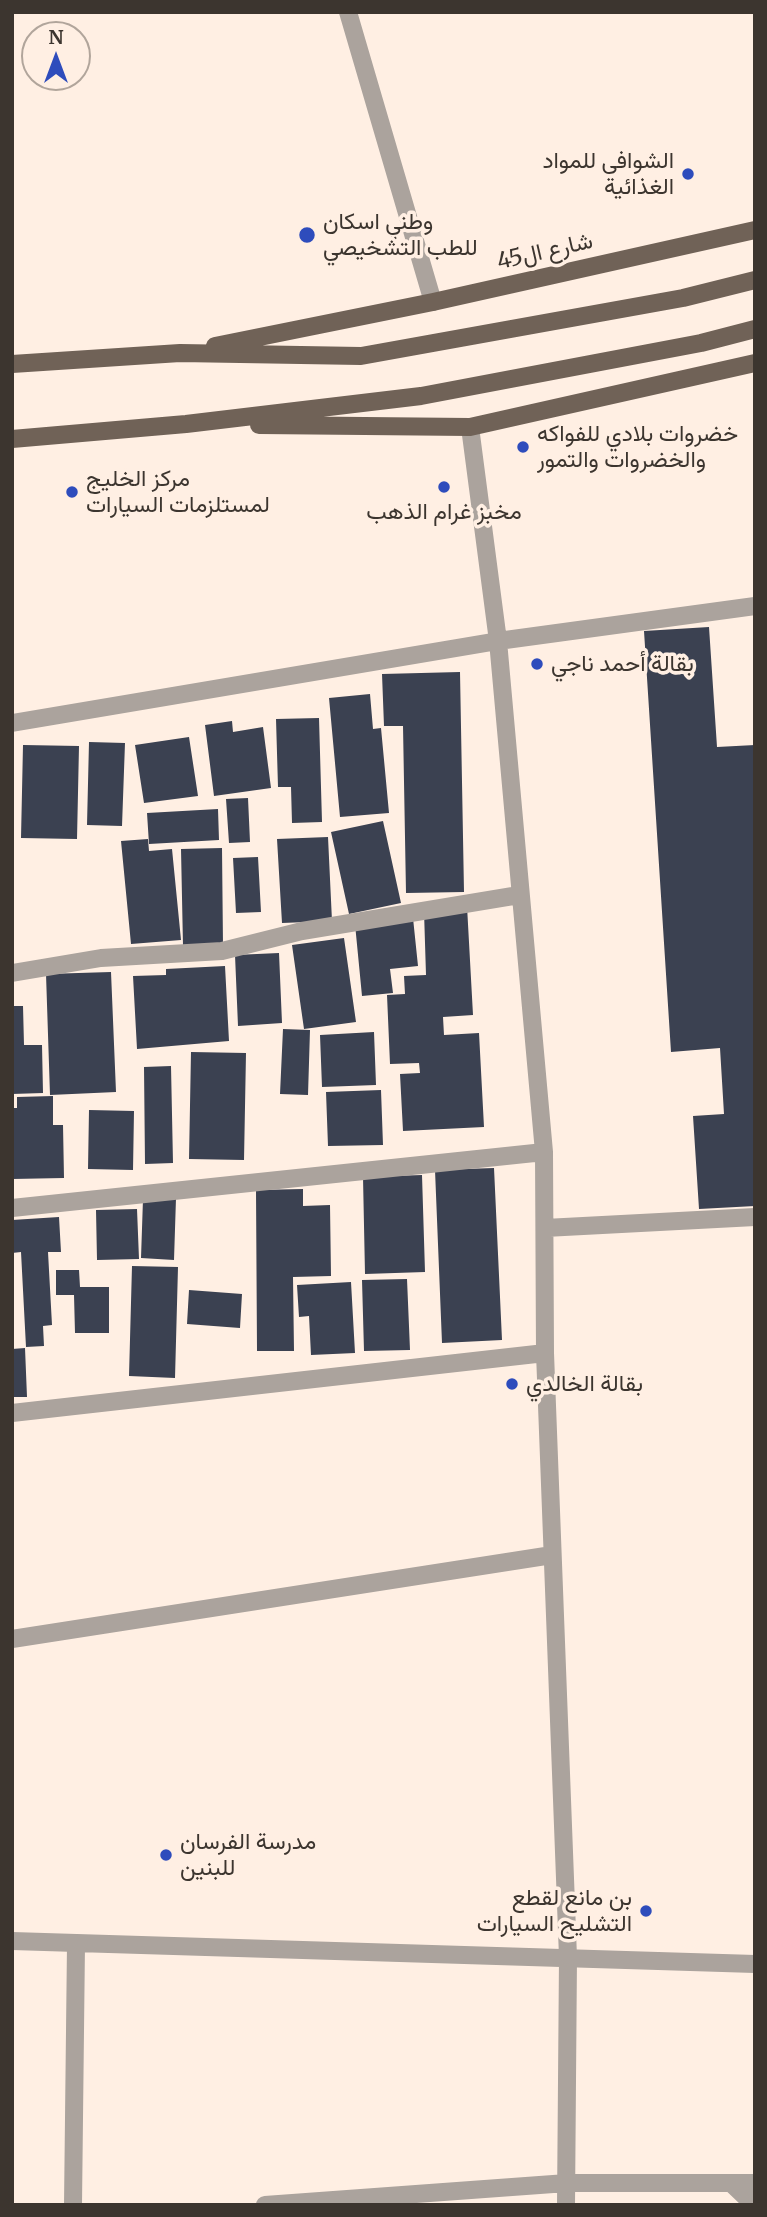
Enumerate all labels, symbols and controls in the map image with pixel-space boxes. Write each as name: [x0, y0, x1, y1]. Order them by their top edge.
north arrow: [21, 21, 91, 91]
text: N: [48, 25, 64, 49]
place label: الشوافي للمواد الغذائية: [542, 147, 674, 201]
marker: الشوافي للمواد الغذائية: [680, 166, 696, 182]
place label: وطني اسكان للطب التشخيصي: [323, 208, 478, 262]
marker: وطني اسكان للطب التشخيصي: [297, 225, 317, 245]
street label: شارع ال45: [494, 228, 596, 276]
place label: خضروات بلادي للفواكه والخضروات والتمور: [537, 420, 738, 474]
marker: خضروات بلادي للفواكه والخضروات والتمور: [515, 439, 531, 455]
place label: مركز الخليج لمستلزمات السيارات: [86, 465, 270, 519]
marker: مخبز غرام الذهب: [436, 479, 452, 495]
marker: مركز الخليج لمستلزمات السيارات: [64, 484, 80, 500]
place label: مخبز غرام الذهب: [366, 498, 522, 526]
place label: بقالة أحمد ناجي: [551, 650, 694, 678]
marker: بقالة أحمد ناجي: [529, 656, 545, 672]
place label: بقالة الخالدي: [526, 1370, 643, 1398]
marker: بقالة الخالدي: [504, 1376, 520, 1392]
place label: مدرسة الفرسان للبنين: [180, 1828, 316, 1882]
marker: مدرسة الفرسان للبنين: [158, 1847, 174, 1863]
place label: بن مانع لقطع التشليح السيارات: [477, 1884, 632, 1938]
marker: بن مانع لقطع التشليح السيارات: [638, 1903, 654, 1919]

